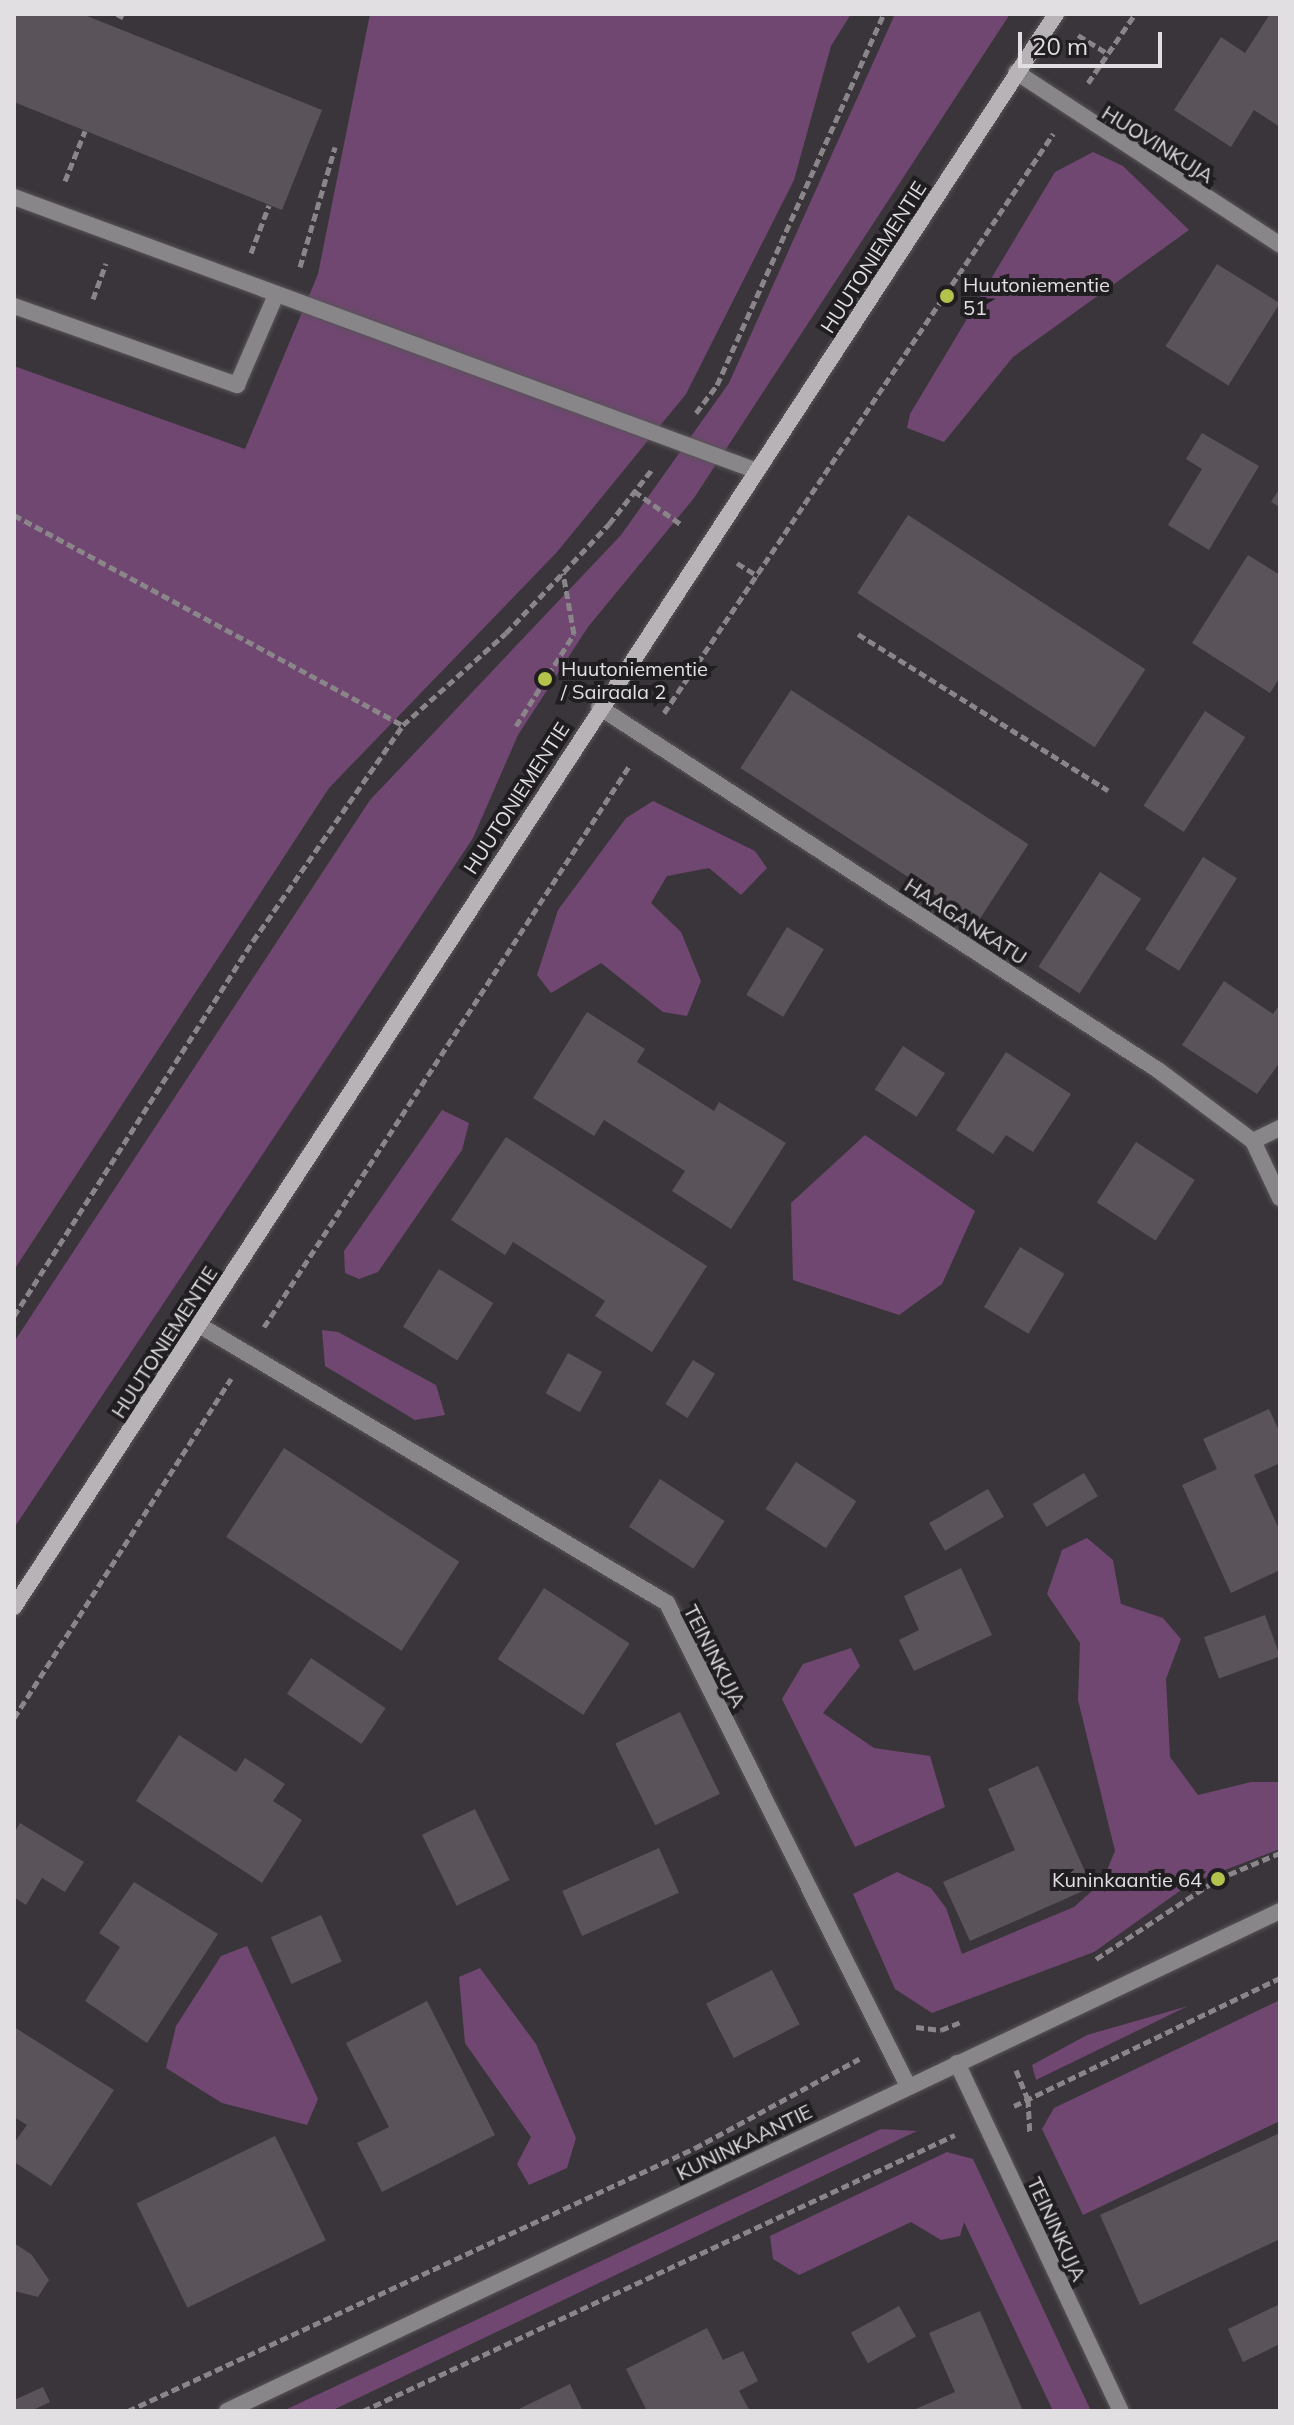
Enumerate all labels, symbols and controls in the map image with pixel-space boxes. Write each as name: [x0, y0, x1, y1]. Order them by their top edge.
scale bar: [1022, 16, 1166, 66]
text: 20 m: [1032, 31, 1088, 61]
street label: HUOVINKUJA: [1098, 100, 1218, 188]
street label: HUUTONIEMENTIE: [815, 177, 931, 337]
place label: Huutoniementie 51: [963, 272, 1110, 319]
marker: Huutoniementie 51: [938, 287, 956, 305]
place label: Huutoniementie / Sairaala 2: [561, 656, 708, 703]
marker: Huutoniementie / Sairaala 2: [536, 670, 554, 688]
street label: HUUTONIEMENTIE: [458, 718, 574, 878]
street label: HAAGANKATU: [900, 873, 1032, 969]
street label: HUUTONIEMENTIE: [106, 1262, 222, 1422]
street label: TEININKUJA: [679, 1601, 751, 1711]
place label: Kuninkaantie 64: [1052, 1867, 1202, 1891]
marker: Kuninkaantie 64: [1209, 1870, 1227, 1888]
street label: KUNINKAANTIE: [672, 2099, 816, 2185]
street label: TEININKUJA: [1022, 2173, 1092, 2285]

